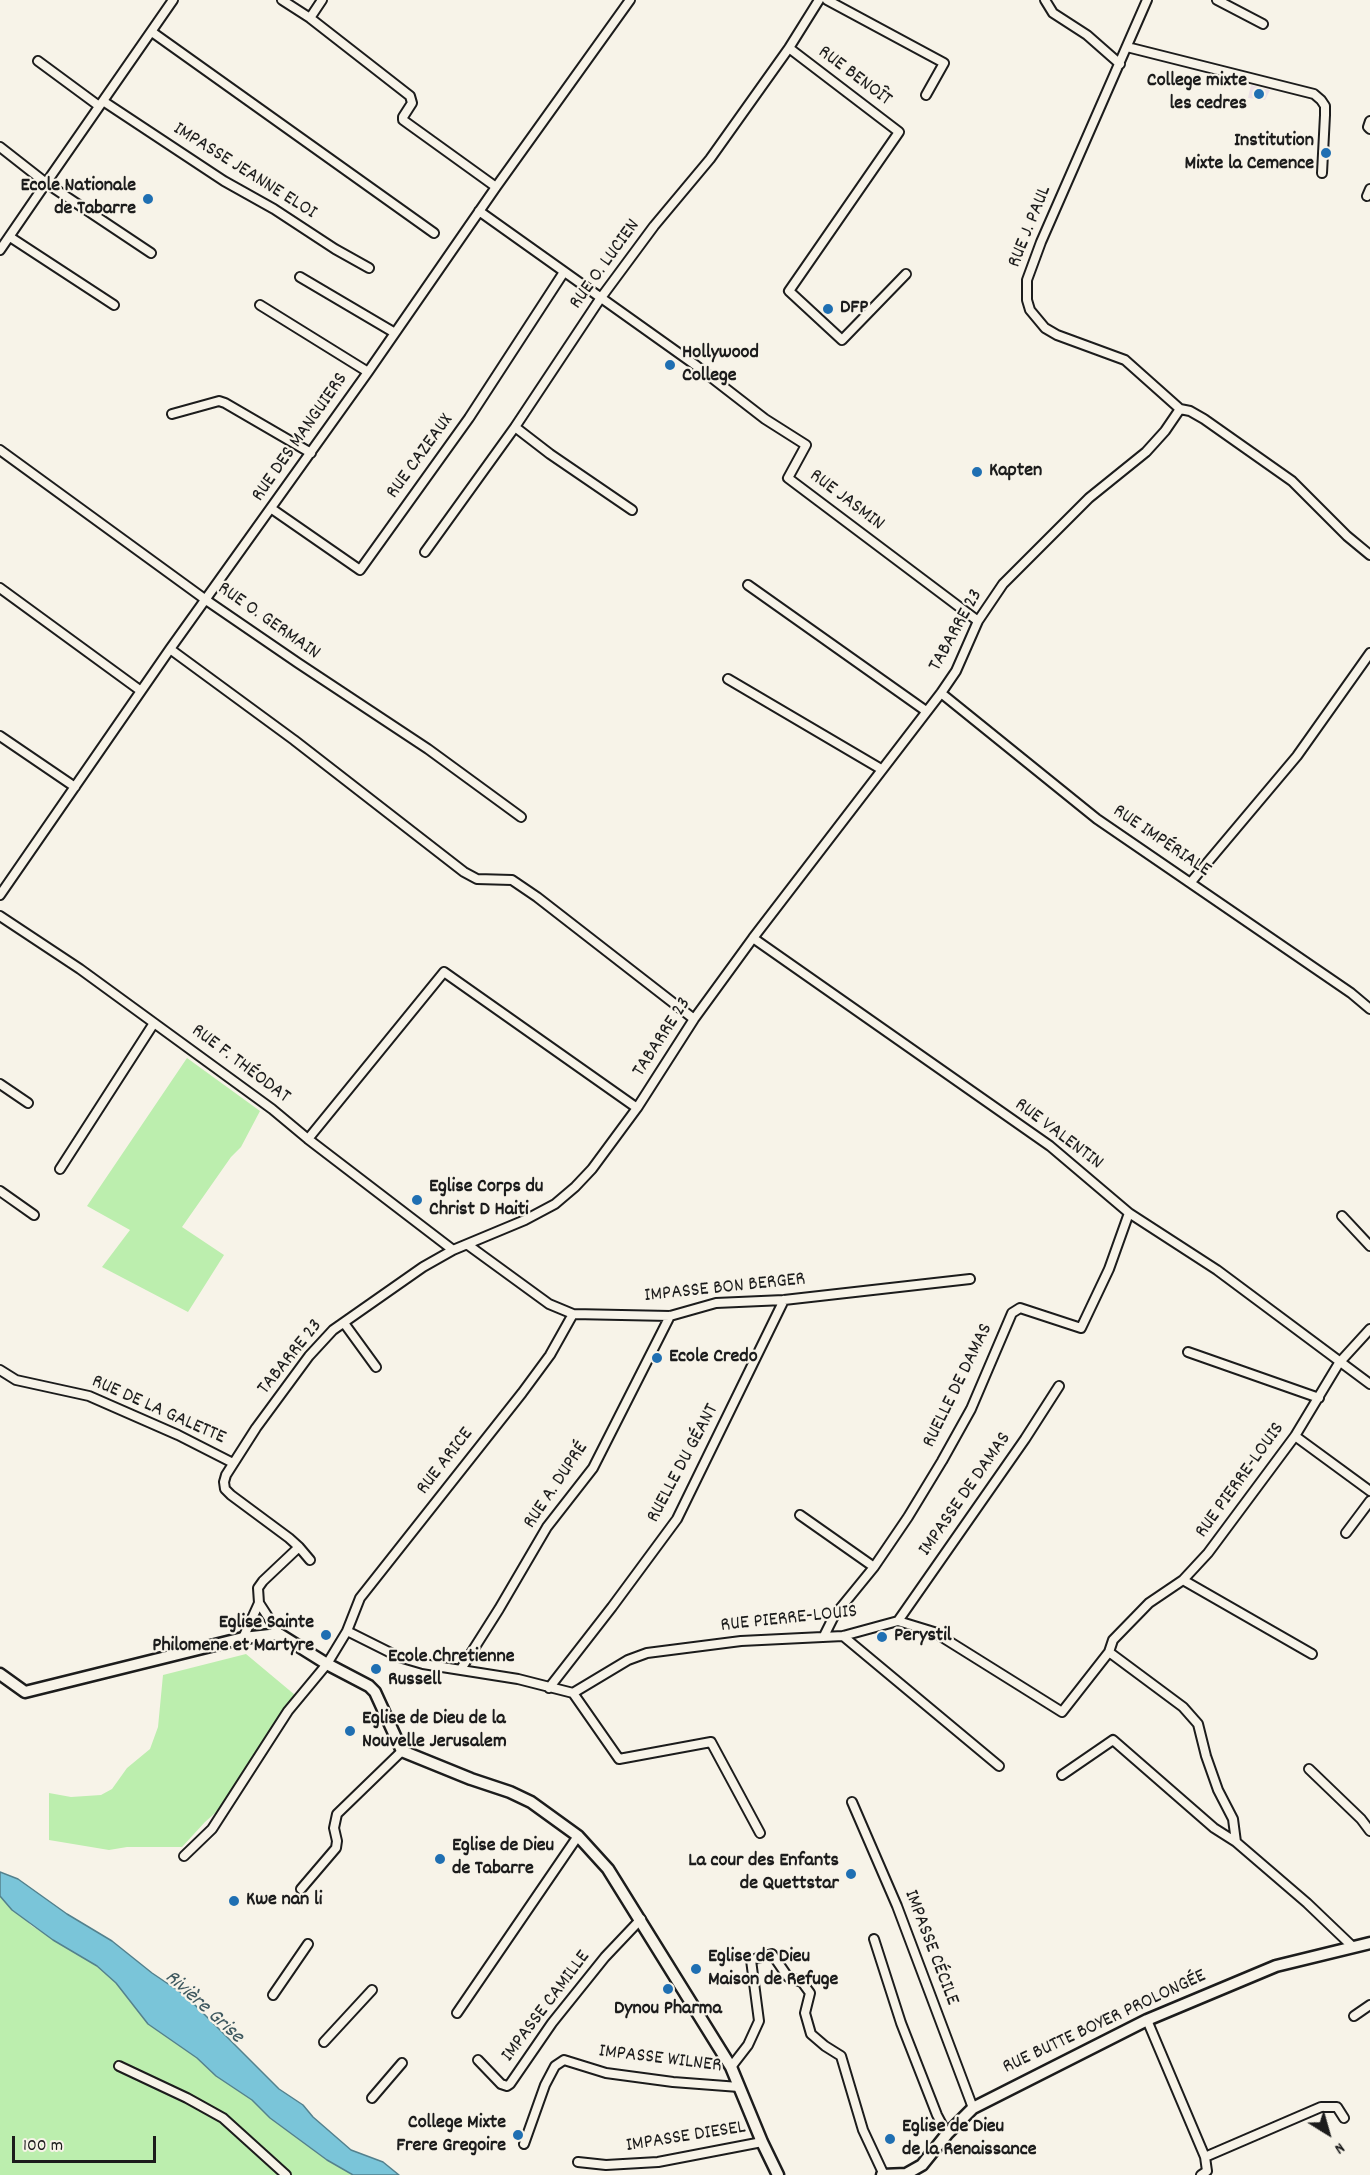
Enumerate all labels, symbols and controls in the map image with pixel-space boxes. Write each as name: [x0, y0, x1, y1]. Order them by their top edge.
street label: RUE BENOÎT: [812, 41, 896, 113]
place label: College mixte les cedres: [1147, 70, 1247, 117]
marker: College mixte les cedres: [1252, 87, 1266, 101]
street label: IMPASSE JEANNE ELOI: [168, 118, 320, 226]
place label: Institution Mixte la Cemence: [1184, 130, 1314, 177]
marker: Institution Mixte la Cemence: [1319, 146, 1333, 160]
place label: Ecole Nationale de Tabarre: [20, 175, 136, 222]
street label: RUE J. PAUL: [1004, 183, 1058, 271]
marker: Ecole Nationale de Tabarre: [141, 192, 155, 206]
street label: RUE O. LUCIEN: [565, 215, 647, 315]
place label: DFP: [840, 297, 868, 321]
marker: DFP: [821, 302, 835, 316]
place label: Hollywood College: [682, 342, 759, 389]
marker: Hollywood College: [663, 358, 677, 372]
street label: RUE DES MANGUIERS: [248, 369, 354, 507]
street label: RUE CAZEAUX: [382, 410, 460, 504]
place label: Kapten: [989, 460, 1042, 484]
street label: RUE JASMIN: [804, 465, 888, 537]
marker: Kapten: [970, 465, 984, 479]
street label: RUE O. GERMAIN: [212, 578, 324, 666]
street label: TABARRE 23: [925, 586, 989, 676]
street label: RUE IMPÉRIALE: [1107, 800, 1215, 884]
street label: TABARRE 23: [628, 994, 698, 1082]
street label: RUE F. THÉODAT: [186, 1020, 294, 1110]
street label: RUE VALENTIN: [1009, 1094, 1107, 1176]
place label: Eglise Corps du Christ D Haiti: [429, 1176, 543, 1223]
marker: Eglise Corps du Christ D Haiti: [410, 1193, 424, 1207]
street label: IMPASSE BON BERGER: [643, 1269, 807, 1309]
street label: TABARRE 23: [253, 1315, 329, 1401]
street label: RUELLE DE DAMAS: [919, 1320, 999, 1452]
place label: Ecole Credo: [669, 1346, 758, 1370]
marker: Ecole Credo: [650, 1351, 664, 1365]
street label: RUE DE LA GALETTE: [87, 1371, 229, 1451]
street label: RUELLE DU GÉANT: [643, 1401, 725, 1527]
street label: RUE PIERRE-LOUIS: [1191, 1418, 1291, 1544]
street label: RUE ARICE: [412, 1424, 480, 1500]
street label: IMPASSE DE DAMAS: [914, 1428, 1018, 1562]
street label: RUE A. DUPRÉ: [519, 1438, 595, 1534]
street label: RUE PIERRE-LOUIS: [720, 1601, 858, 1639]
place label: Eglise Sainte Philomene et Martyre: [152, 1612, 314, 1659]
place label: Perystil: [894, 1625, 952, 1649]
marker: Eglise Sainte Philomene et Martyre: [319, 1628, 333, 1642]
marker: Perystil: [875, 1630, 889, 1644]
place label: Ecole Chretienne Russell: [388, 1646, 515, 1693]
marker: Ecole Chretienne Russell: [369, 1662, 383, 1676]
place label: Eglise de Dieu de la Nouvelle Jerusalem: [362, 1708, 507, 1755]
marker: Eglise de Dieu de la Nouvelle Jerusalem: [343, 1724, 357, 1738]
place label: Eglise de Dieu de Tabarre: [452, 1835, 554, 1882]
place label: La cour des Enfants de Quettstar: [688, 1850, 839, 1897]
marker: Eglise de Dieu de Tabarre: [433, 1852, 447, 1866]
marker: La cour des Enfants de Quettstar: [844, 1867, 858, 1881]
street label: IMPASSE CÉCILE: [897, 1887, 963, 2009]
place label: Kwe nan li: [246, 1889, 322, 1913]
marker: Kwe nan li: [227, 1894, 241, 1908]
place label: Eglise de Dieu Maison de Refuge: [708, 1946, 838, 1993]
street label: IMPASSE CAMILLE: [497, 1947, 597, 2067]
marker: Eglise de Dieu Maison de Refuge: [689, 1962, 703, 1976]
street label: RUE BUTTE BOYER PROLONGÉE: [1000, 1965, 1210, 2081]
water label: Rivière Grise: [158, 1966, 248, 2050]
marker: Dynou Pharma: [661, 1982, 675, 1996]
place label: Dynou Pharma: [614, 1998, 722, 2022]
street label: IMPASSE WILNER: [597, 2041, 723, 2079]
north arrow: [1298, 2103, 1358, 2163]
place label: College Mixte Frere Gregoire: [396, 2112, 506, 2159]
place label: Eglise de Dieu de la Renaissance: [902, 2116, 1037, 2163]
street label: IMPASSE DIESEL: [624, 2117, 748, 2159]
scale bar: [15, 2124, 159, 2162]
marker: College Mixte Frere Gregoire: [511, 2128, 525, 2142]
marker: Eglise de Dieu de la Renaissance: [883, 2132, 897, 2146]
text: 100 m: [23, 2134, 63, 2159]
text: N: [1329, 2136, 1349, 2159]

